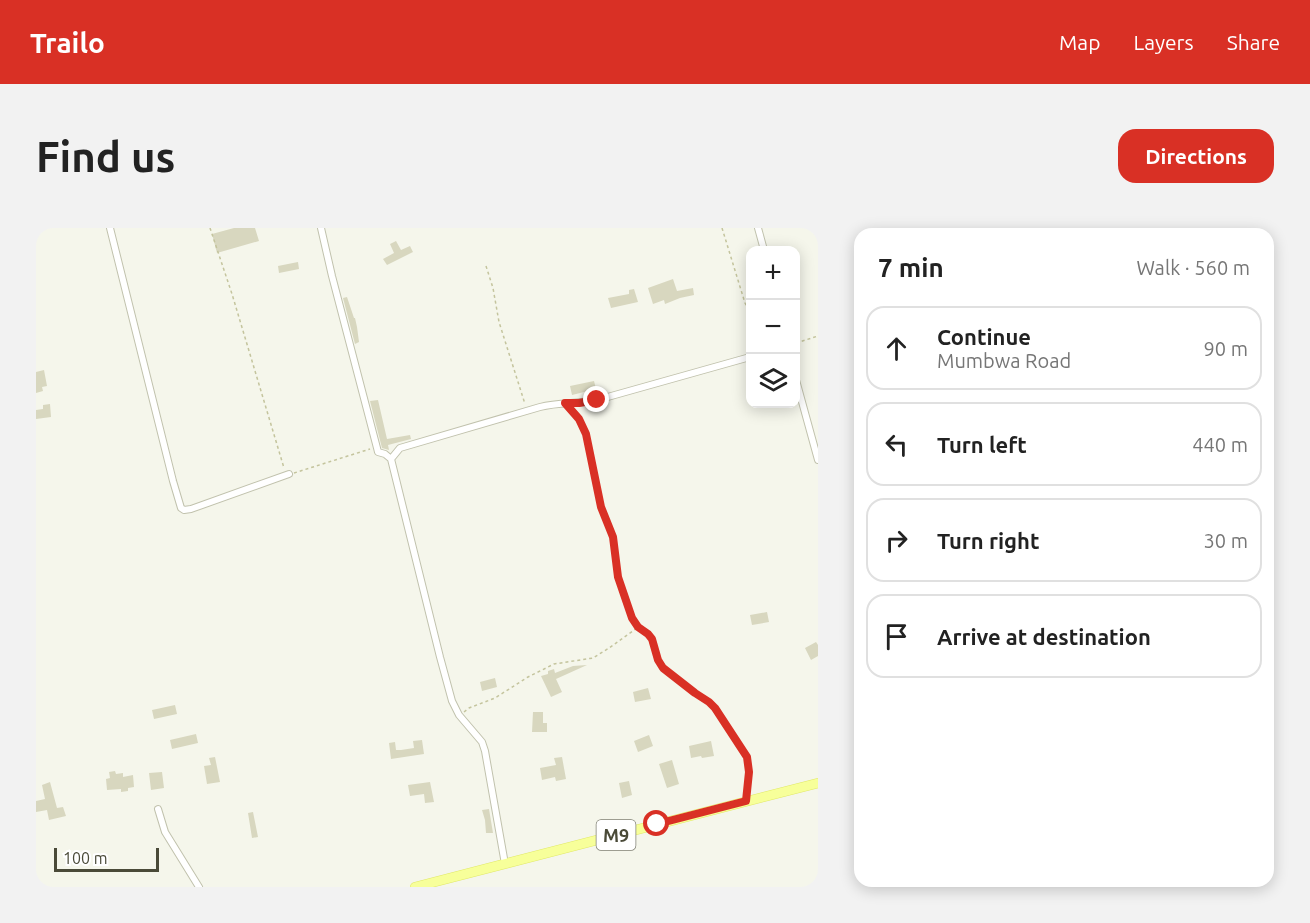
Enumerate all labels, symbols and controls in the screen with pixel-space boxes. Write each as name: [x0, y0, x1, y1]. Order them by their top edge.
text: Trailo: [30, 27, 105, 58]
text: Map: [1059, 30, 1100, 54]
text: Layers: [1133, 30, 1194, 54]
text: Share: [1227, 30, 1280, 54]
button: Directions: [1118, 129, 1274, 183]
text: Find us: [36, 133, 175, 180]
map controls: [746, 246, 800, 408]
button: +: [746, 246, 800, 300]
text: 7 min: [878, 253, 944, 282]
text: Walk · 560 m: [1137, 256, 1250, 279]
button: −: [746, 300, 800, 354]
text: Continue: [937, 324, 1031, 349]
icon: ahead: [880, 332, 913, 365]
text: 90 m: [1204, 337, 1248, 360]
text: Mumbwa Road: [937, 349, 1071, 372]
button: layers: [746, 354, 800, 408]
route end: [583, 386, 609, 412]
icon: left: [880, 428, 913, 461]
text: Turn left: [937, 432, 1027, 457]
text: 440 m: [1192, 433, 1248, 456]
icon: right: [880, 524, 913, 557]
text: Turn right: [937, 528, 1039, 553]
text: 30 m: [1204, 529, 1248, 552]
icon: arrive: [880, 620, 913, 653]
text: Arrive at destination: [937, 624, 1151, 649]
route start: [643, 810, 669, 836]
road number: M9: [596, 820, 636, 850]
scale bar: [54, 845, 159, 872]
text: 100 m: [63, 849, 108, 867]

